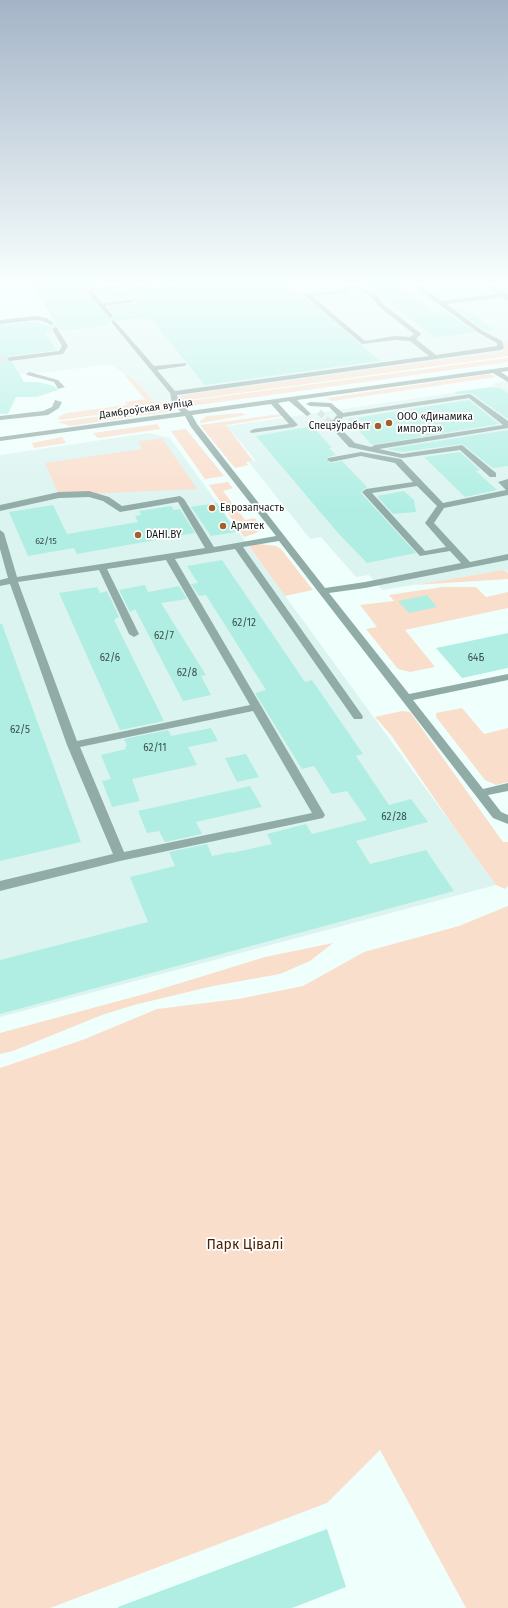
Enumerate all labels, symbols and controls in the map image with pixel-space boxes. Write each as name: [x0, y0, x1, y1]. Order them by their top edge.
street label: Дамброўская вуліца: [98, 396, 194, 422]
place label: ООО «Динамика импорта»: [397, 411, 473, 434]
marker: ООО «Динамика импорта»: [384, 418, 394, 428]
place label: Спецэўрабыт: [309, 420, 370, 432]
marker: Спецэўрабыт: [373, 421, 383, 431]
place label: Еврозапчасть: [220, 502, 284, 514]
marker: Еврозапчасть: [207, 503, 217, 513]
place label: Армтек: [231, 520, 264, 532]
marker: Армтек: [218, 521, 228, 531]
place label: DAHI.BY: [146, 529, 182, 541]
marker: DAHI.BY: [133, 530, 143, 540]
house number: 62/15: [35, 536, 57, 546]
house number: 62/12: [232, 617, 256, 629]
house number: 62/7: [154, 630, 174, 642]
house number: 62/6: [100, 652, 120, 664]
house number: 64Б: [468, 652, 484, 664]
house number: 62/8: [177, 667, 197, 679]
house number: 62/5: [10, 724, 30, 736]
house number: 62/11: [143, 742, 167, 754]
house number: 62/28: [381, 811, 407, 823]
park label: Парк Цівалі: [207, 1237, 283, 1253]

